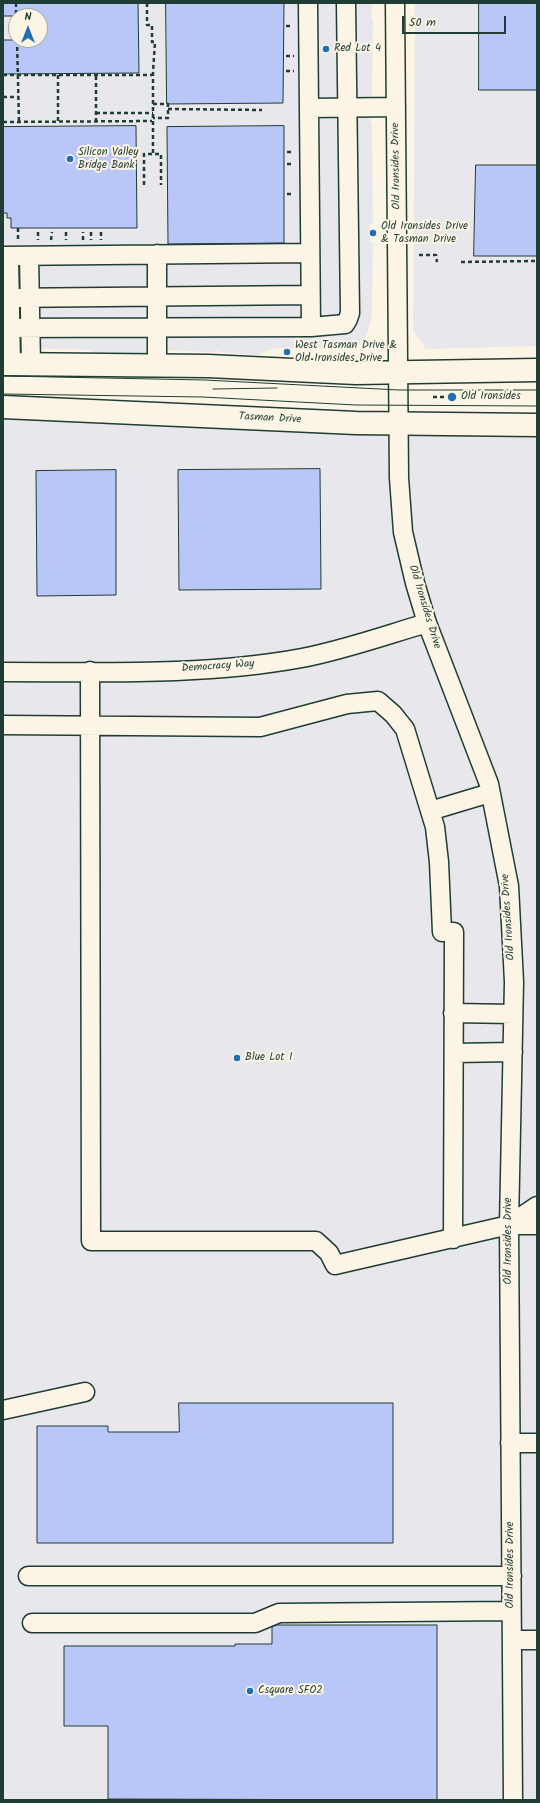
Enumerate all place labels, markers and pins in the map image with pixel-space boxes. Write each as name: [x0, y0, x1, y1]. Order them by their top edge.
place label: Red Lot 4: [334, 42, 381, 56]
marker: Red Lot 4: [321, 44, 331, 54]
place label: Silicon Valley Bridge Bank: [78, 146, 138, 172]
marker: Silicon Valley Bridge Bank: [65, 154, 75, 164]
place label: Old Ironsides Drive & Tasman Drive: [381, 220, 468, 246]
marker: Old Ironsides Drive & Tasman Drive: [368, 228, 378, 238]
place label: West Tasman Drive & Old Ironsides Drive: [295, 339, 397, 365]
marker: West Tasman Drive & Old Ironsides Drive: [282, 347, 292, 357]
place label: Old Ironsides: [461, 390, 521, 404]
marker: Old Ironsides: [446, 391, 458, 403]
place label: Blue Lot 1: [245, 1051, 292, 1065]
marker: Blue Lot 1: [232, 1053, 242, 1063]
place label: Csquare SFO2: [258, 1684, 323, 1698]
marker: Csquare SFO2: [245, 1686, 255, 1696]

